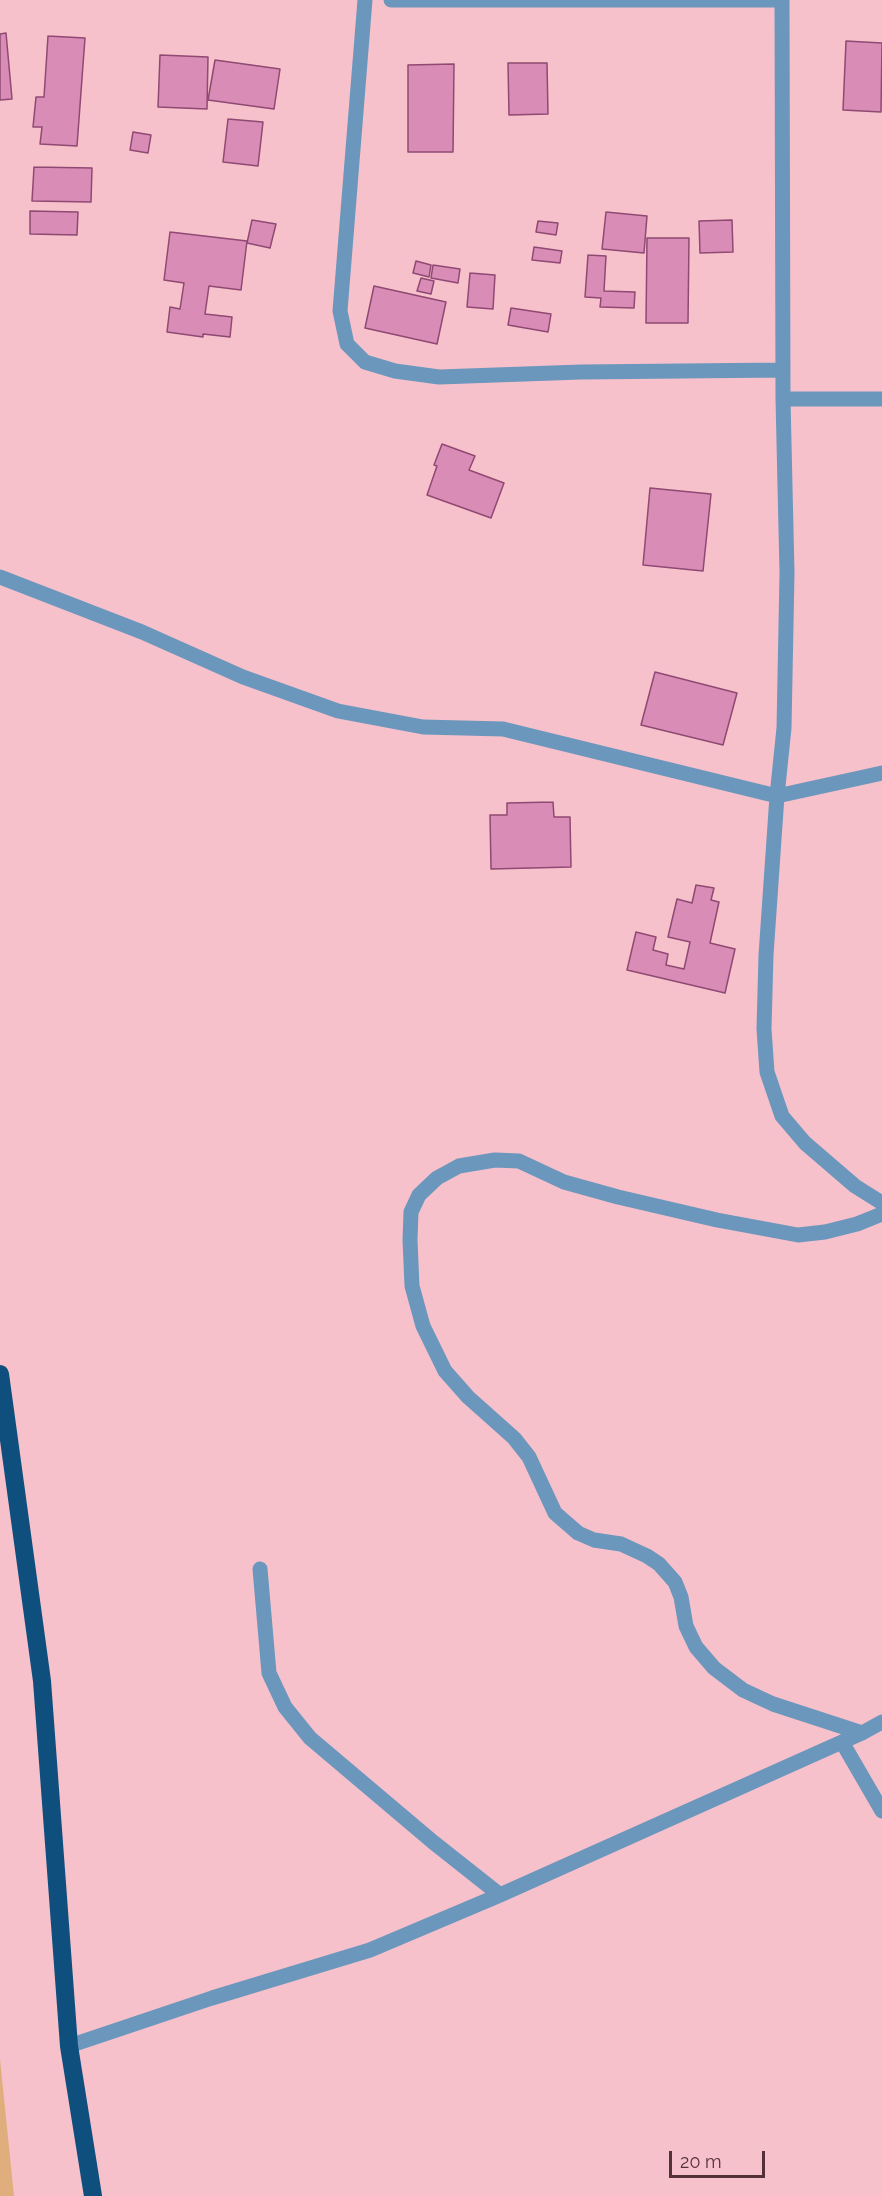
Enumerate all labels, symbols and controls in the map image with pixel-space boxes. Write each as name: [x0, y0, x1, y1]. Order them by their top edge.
scale bar: [672, 2139, 768, 2177]
text: 20 m: [680, 2151, 722, 2172]

